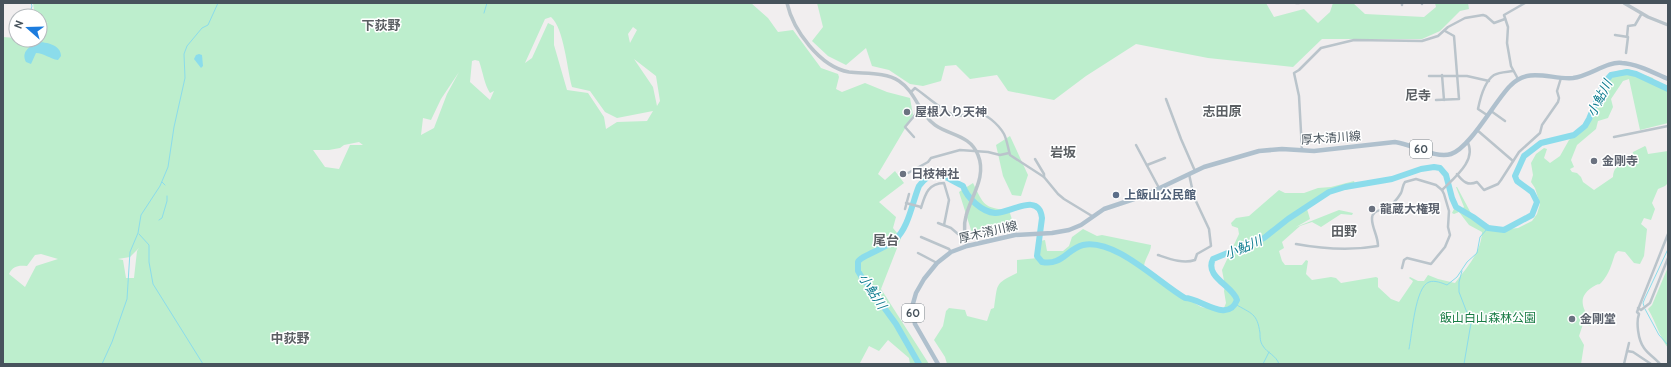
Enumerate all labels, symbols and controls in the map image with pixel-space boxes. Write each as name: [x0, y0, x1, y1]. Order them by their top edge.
north arrow: [8, 8, 48, 48]
district label: 下荻野: [361, 17, 401, 33]
text: N: [11, 19, 27, 31]
water label: 小鮎川: [1583, 75, 1616, 119]
district label: 尼寺: [1405, 87, 1431, 103]
district label: 志田原: [1202, 103, 1242, 119]
place label: 屋根入り天神: [915, 104, 987, 119]
marker: 屋根入り天神: [902, 107, 912, 117]
street label: 厚木清川線: [1301, 128, 1361, 147]
road number: 60: [1410, 140, 1432, 158]
district label: 岩坂: [1050, 144, 1076, 160]
place label: 金剛寺: [1602, 153, 1638, 168]
marker: 金剛寺: [1589, 156, 1599, 166]
place label: 日枝神社: [911, 166, 959, 181]
marker: 日枝神社: [898, 169, 908, 179]
place label: 上飯山公民館: [1124, 187, 1196, 202]
marker: 上飯山公民館: [1111, 190, 1121, 200]
place label: 龍蔵大権現: [1380, 201, 1440, 216]
marker: 龍蔵大権現: [1367, 204, 1377, 214]
street label: 厚木清川線: [957, 217, 1019, 246]
district label: 田野: [1331, 223, 1357, 239]
water label: 小鮎川: [1222, 231, 1266, 262]
district label: 尾台: [873, 232, 899, 248]
water label: 小鮎川: [856, 270, 891, 313]
road number: 60: [902, 304, 924, 322]
park label: 飯山白山森林公園: [1440, 310, 1536, 325]
place label: 金剛堂: [1580, 311, 1616, 326]
marker: 金剛堂: [1567, 314, 1577, 324]
district label: 中荻野: [270, 330, 310, 346]

